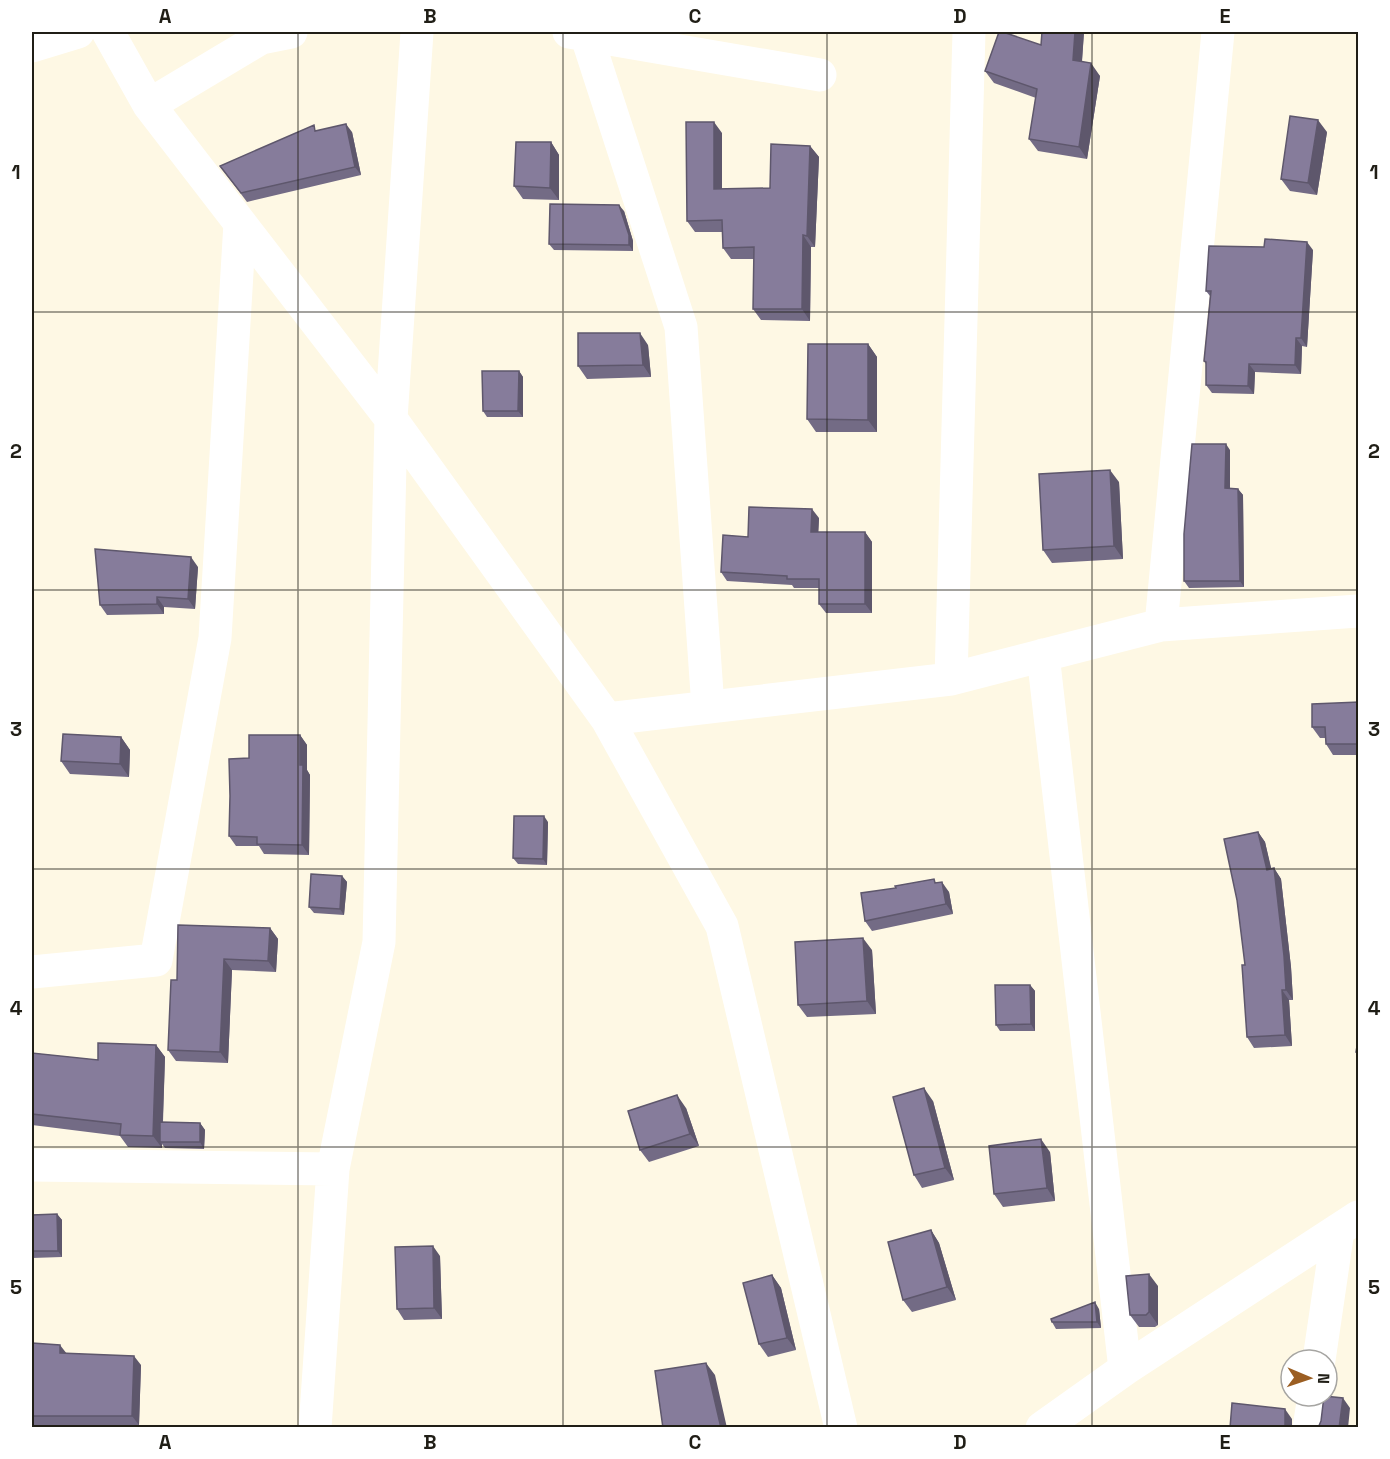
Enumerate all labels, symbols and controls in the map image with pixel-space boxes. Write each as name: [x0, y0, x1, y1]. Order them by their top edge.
text: A: [159, 3, 172, 29]
text: B: [423, 3, 437, 29]
text: C: [689, 3, 702, 29]
text: D: [953, 3, 967, 29]
text: E: [1219, 3, 1231, 29]
text: 1: [11, 159, 21, 185]
text: 1: [1369, 159, 1379, 185]
text: 2: [10, 438, 22, 464]
text: 2: [1368, 438, 1380, 464]
text: 3: [10, 716, 22, 742]
text: 3: [1368, 716, 1380, 742]
text: 4: [10, 995, 23, 1021]
text: 4: [1368, 995, 1381, 1021]
text: 5: [10, 1274, 22, 1300]
text: 5: [1368, 1274, 1380, 1300]
north arrow: [1279, 1348, 1339, 1408]
text: N: [1313, 1373, 1334, 1384]
text: A: [159, 1429, 172, 1455]
text: B: [423, 1429, 437, 1455]
text: C: [689, 1429, 702, 1455]
text: D: [953, 1429, 967, 1455]
text: E: [1219, 1429, 1231, 1455]

